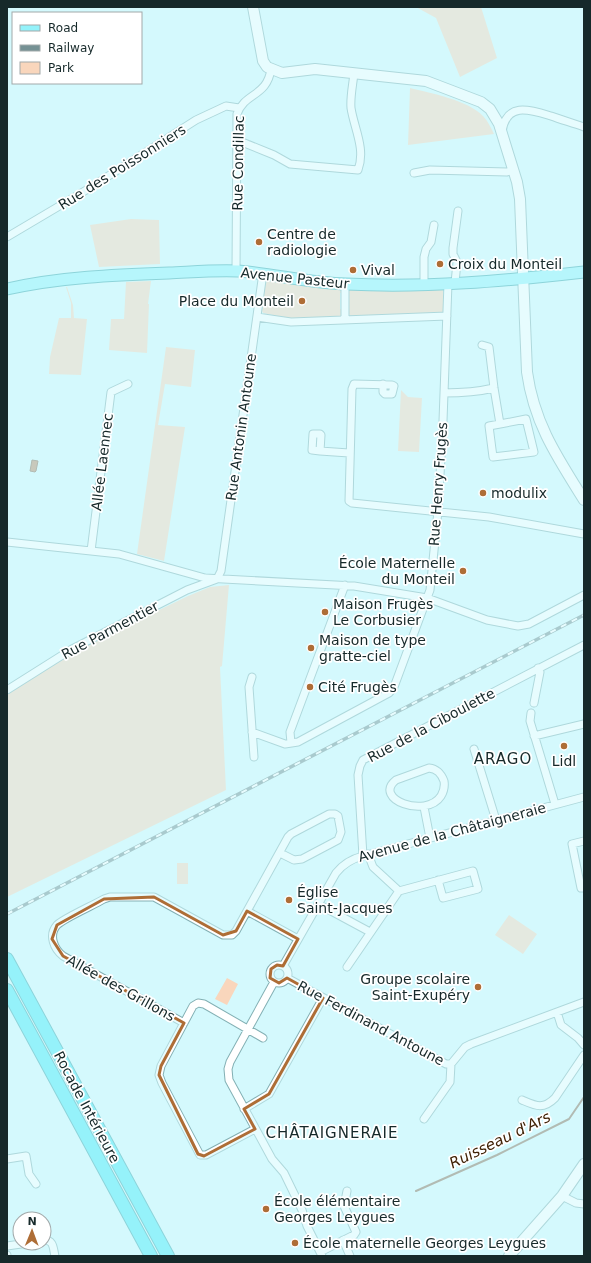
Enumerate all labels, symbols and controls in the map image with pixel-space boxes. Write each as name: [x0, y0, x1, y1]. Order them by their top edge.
legend: [12, 12, 142, 84]
text: Road: [48, 21, 78, 35]
text: Railway: [48, 41, 94, 55]
text: Park: [48, 61, 74, 75]
street label: Rue Condillac: [229, 115, 247, 211]
street label: Rue des Poissonniers: [55, 121, 189, 213]
place label: Centre de radiologie: [267, 226, 337, 258]
marker: Centre de radiologie: [254, 237, 264, 247]
place label: Croix du Monteil: [448, 256, 562, 272]
marker: Croix du Monteil: [435, 259, 445, 269]
place label: Vival: [361, 262, 395, 278]
street label: Avenue Pasteur: [240, 264, 350, 292]
marker: Vival: [348, 265, 358, 275]
place label: Place du Monteil: [179, 293, 294, 309]
marker: Place du Monteil: [297, 296, 307, 306]
street label: Rue Antonin Antoune: [223, 352, 259, 502]
street label: Allée Laennec: [88, 412, 116, 512]
street label: Rue Henry Frugès: [426, 422, 450, 546]
place label: modulix: [491, 485, 547, 501]
marker: modulix: [478, 488, 488, 498]
place label: École Maternelle du Monteil: [339, 555, 455, 587]
marker: École Maternelle du Monteil: [458, 566, 468, 576]
place label: Maison Frugès Le Corbusier: [333, 596, 433, 628]
street label: Rue Parmentier: [59, 598, 162, 662]
marker: Maison Frugès Le Corbusier: [320, 607, 330, 617]
place label: Maison de type gratte-ciel: [319, 632, 426, 664]
marker: Maison de type gratte-ciel: [306, 643, 316, 653]
place label: Cité Frugès: [318, 679, 397, 695]
marker: Cité Frugès: [305, 682, 315, 692]
street label: Rue de la Ciboulette: [365, 685, 497, 765]
marker: Lidl: [559, 741, 569, 751]
district label: ARAGO: [474, 750, 532, 768]
place label: Lidl: [552, 753, 576, 769]
street label: Avenue de la Châtaigneraie: [356, 799, 548, 865]
place label: Église Saint-Jacques: [297, 884, 393, 916]
marker: Église Saint-Jacques: [284, 895, 294, 905]
street label: Allée des Grillons: [64, 952, 178, 1024]
place label: Groupe scolaire Saint-Exupéry: [360, 971, 470, 1003]
street label: Rue Ferdinand Antoune: [295, 977, 447, 1069]
marker: Groupe scolaire Saint-Exupéry: [473, 982, 483, 992]
street label: Rocade Intérieure: [51, 1048, 123, 1166]
water label: Ruisseau d'Ars: [446, 1108, 554, 1172]
district label: CHÂTAIGNERAIE: [266, 1123, 398, 1142]
place label: École élémentaire Georges Leygues: [274, 1193, 400, 1225]
marker: École élémentaire Georges Leygues: [261, 1204, 271, 1214]
north arrow: [12, 1211, 52, 1251]
text: N: [27, 1215, 37, 1228]
place label: École maternelle Georges Leygues: [303, 1235, 546, 1251]
marker: École maternelle Georges Leygues: [290, 1238, 300, 1248]

